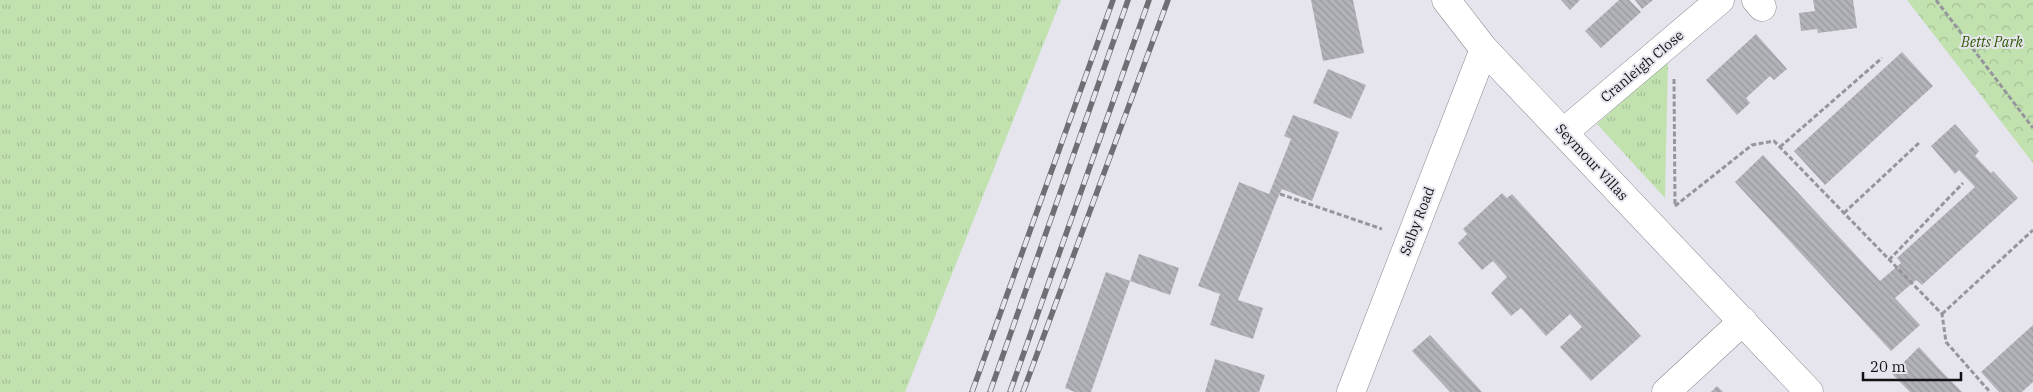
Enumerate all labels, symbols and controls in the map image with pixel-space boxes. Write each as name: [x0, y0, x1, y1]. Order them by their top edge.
street label: Cranleigh Close: [1597, 26, 1687, 106]
park label: Betts Park: [1960, 33, 2024, 51]
street label: Seymour Villas: [1552, 120, 1632, 204]
street label: Selby Road: [1396, 184, 1439, 258]
scale bar: [1863, 350, 1960, 382]
text: 20 m: [1870, 357, 1906, 376]

